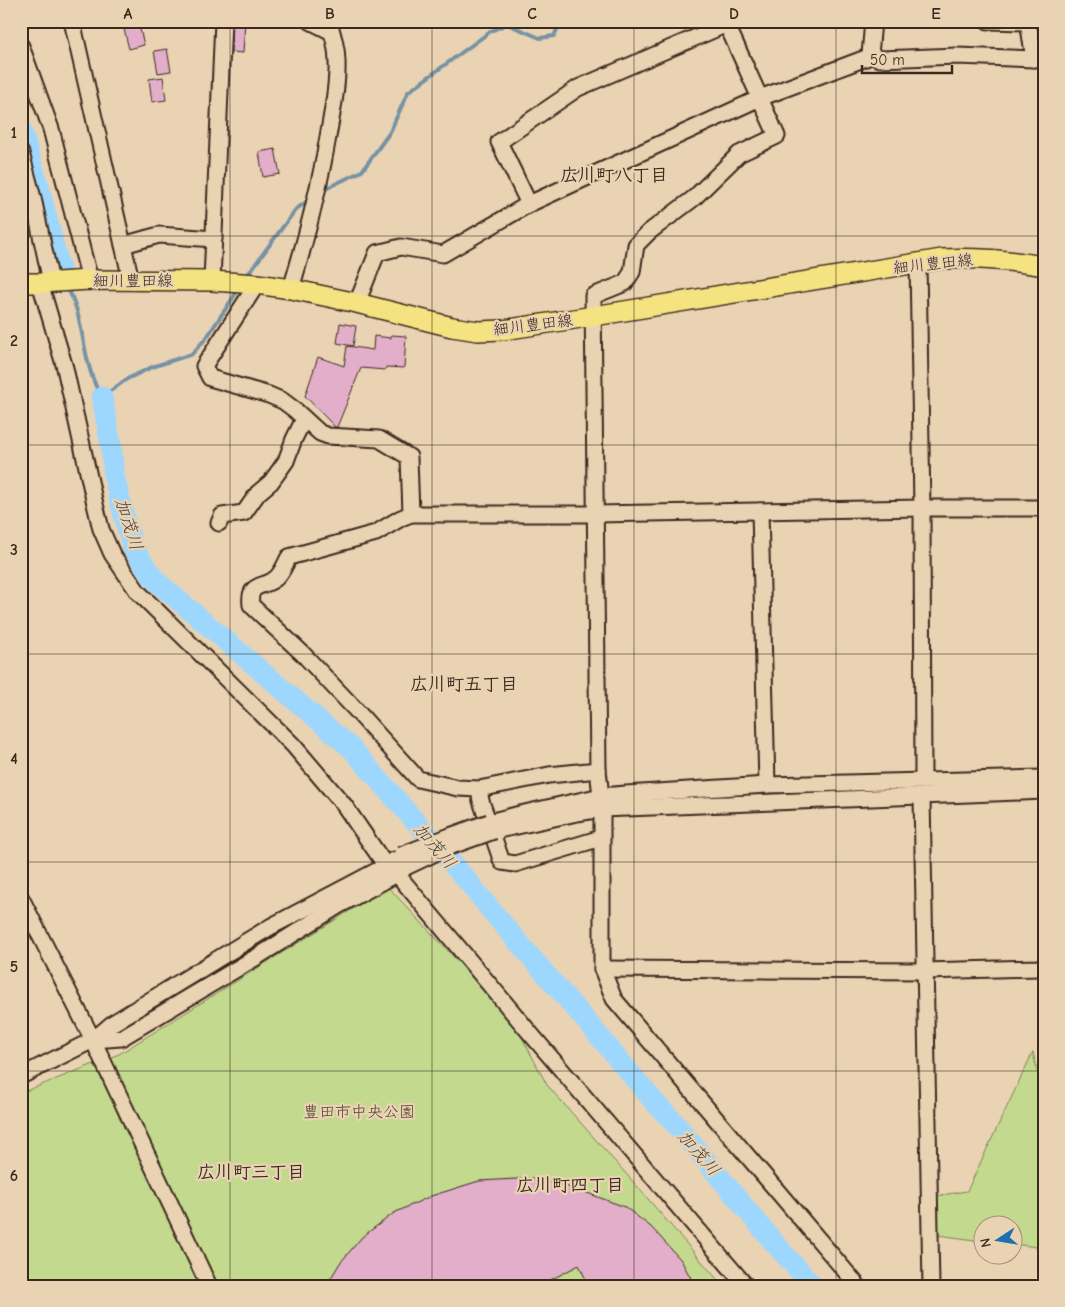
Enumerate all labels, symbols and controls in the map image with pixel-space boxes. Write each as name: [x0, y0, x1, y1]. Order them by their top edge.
text: A: [124, 5, 133, 23]
text: B: [325, 5, 335, 23]
text: C: [527, 5, 537, 23]
text: D: [729, 5, 739, 23]
text: E: [931, 5, 941, 23]
scale bar: [862, 42, 952, 74]
text: 50 m: [870, 51, 905, 69]
text: 1: [11, 124, 17, 142]
district label: 広川町八丁目: [560, 165, 668, 186]
street label: 細川豊田線: [892, 251, 974, 277]
street label: 細川豊田線: [93, 272, 173, 290]
street label: 細川豊田線: [492, 311, 574, 339]
text: 2: [10, 332, 18, 350]
water label: 加茂川: [110, 495, 147, 553]
text: 3: [10, 541, 18, 559]
district label: 広川町五丁目: [410, 674, 518, 695]
text: 4: [10, 750, 18, 768]
water label: 加茂川: [409, 819, 460, 874]
text: 5: [10, 958, 18, 976]
park label: 豊田市中央公園: [303, 1103, 415, 1121]
water label: 加茂川: [673, 1126, 724, 1181]
district label: 広川町三丁目: [197, 1162, 305, 1183]
text: 6: [10, 1167, 18, 1185]
district label: 広川町四丁目: [516, 1175, 624, 1196]
north arrow: [972, 1214, 1022, 1264]
text: N: [977, 1236, 995, 1249]

